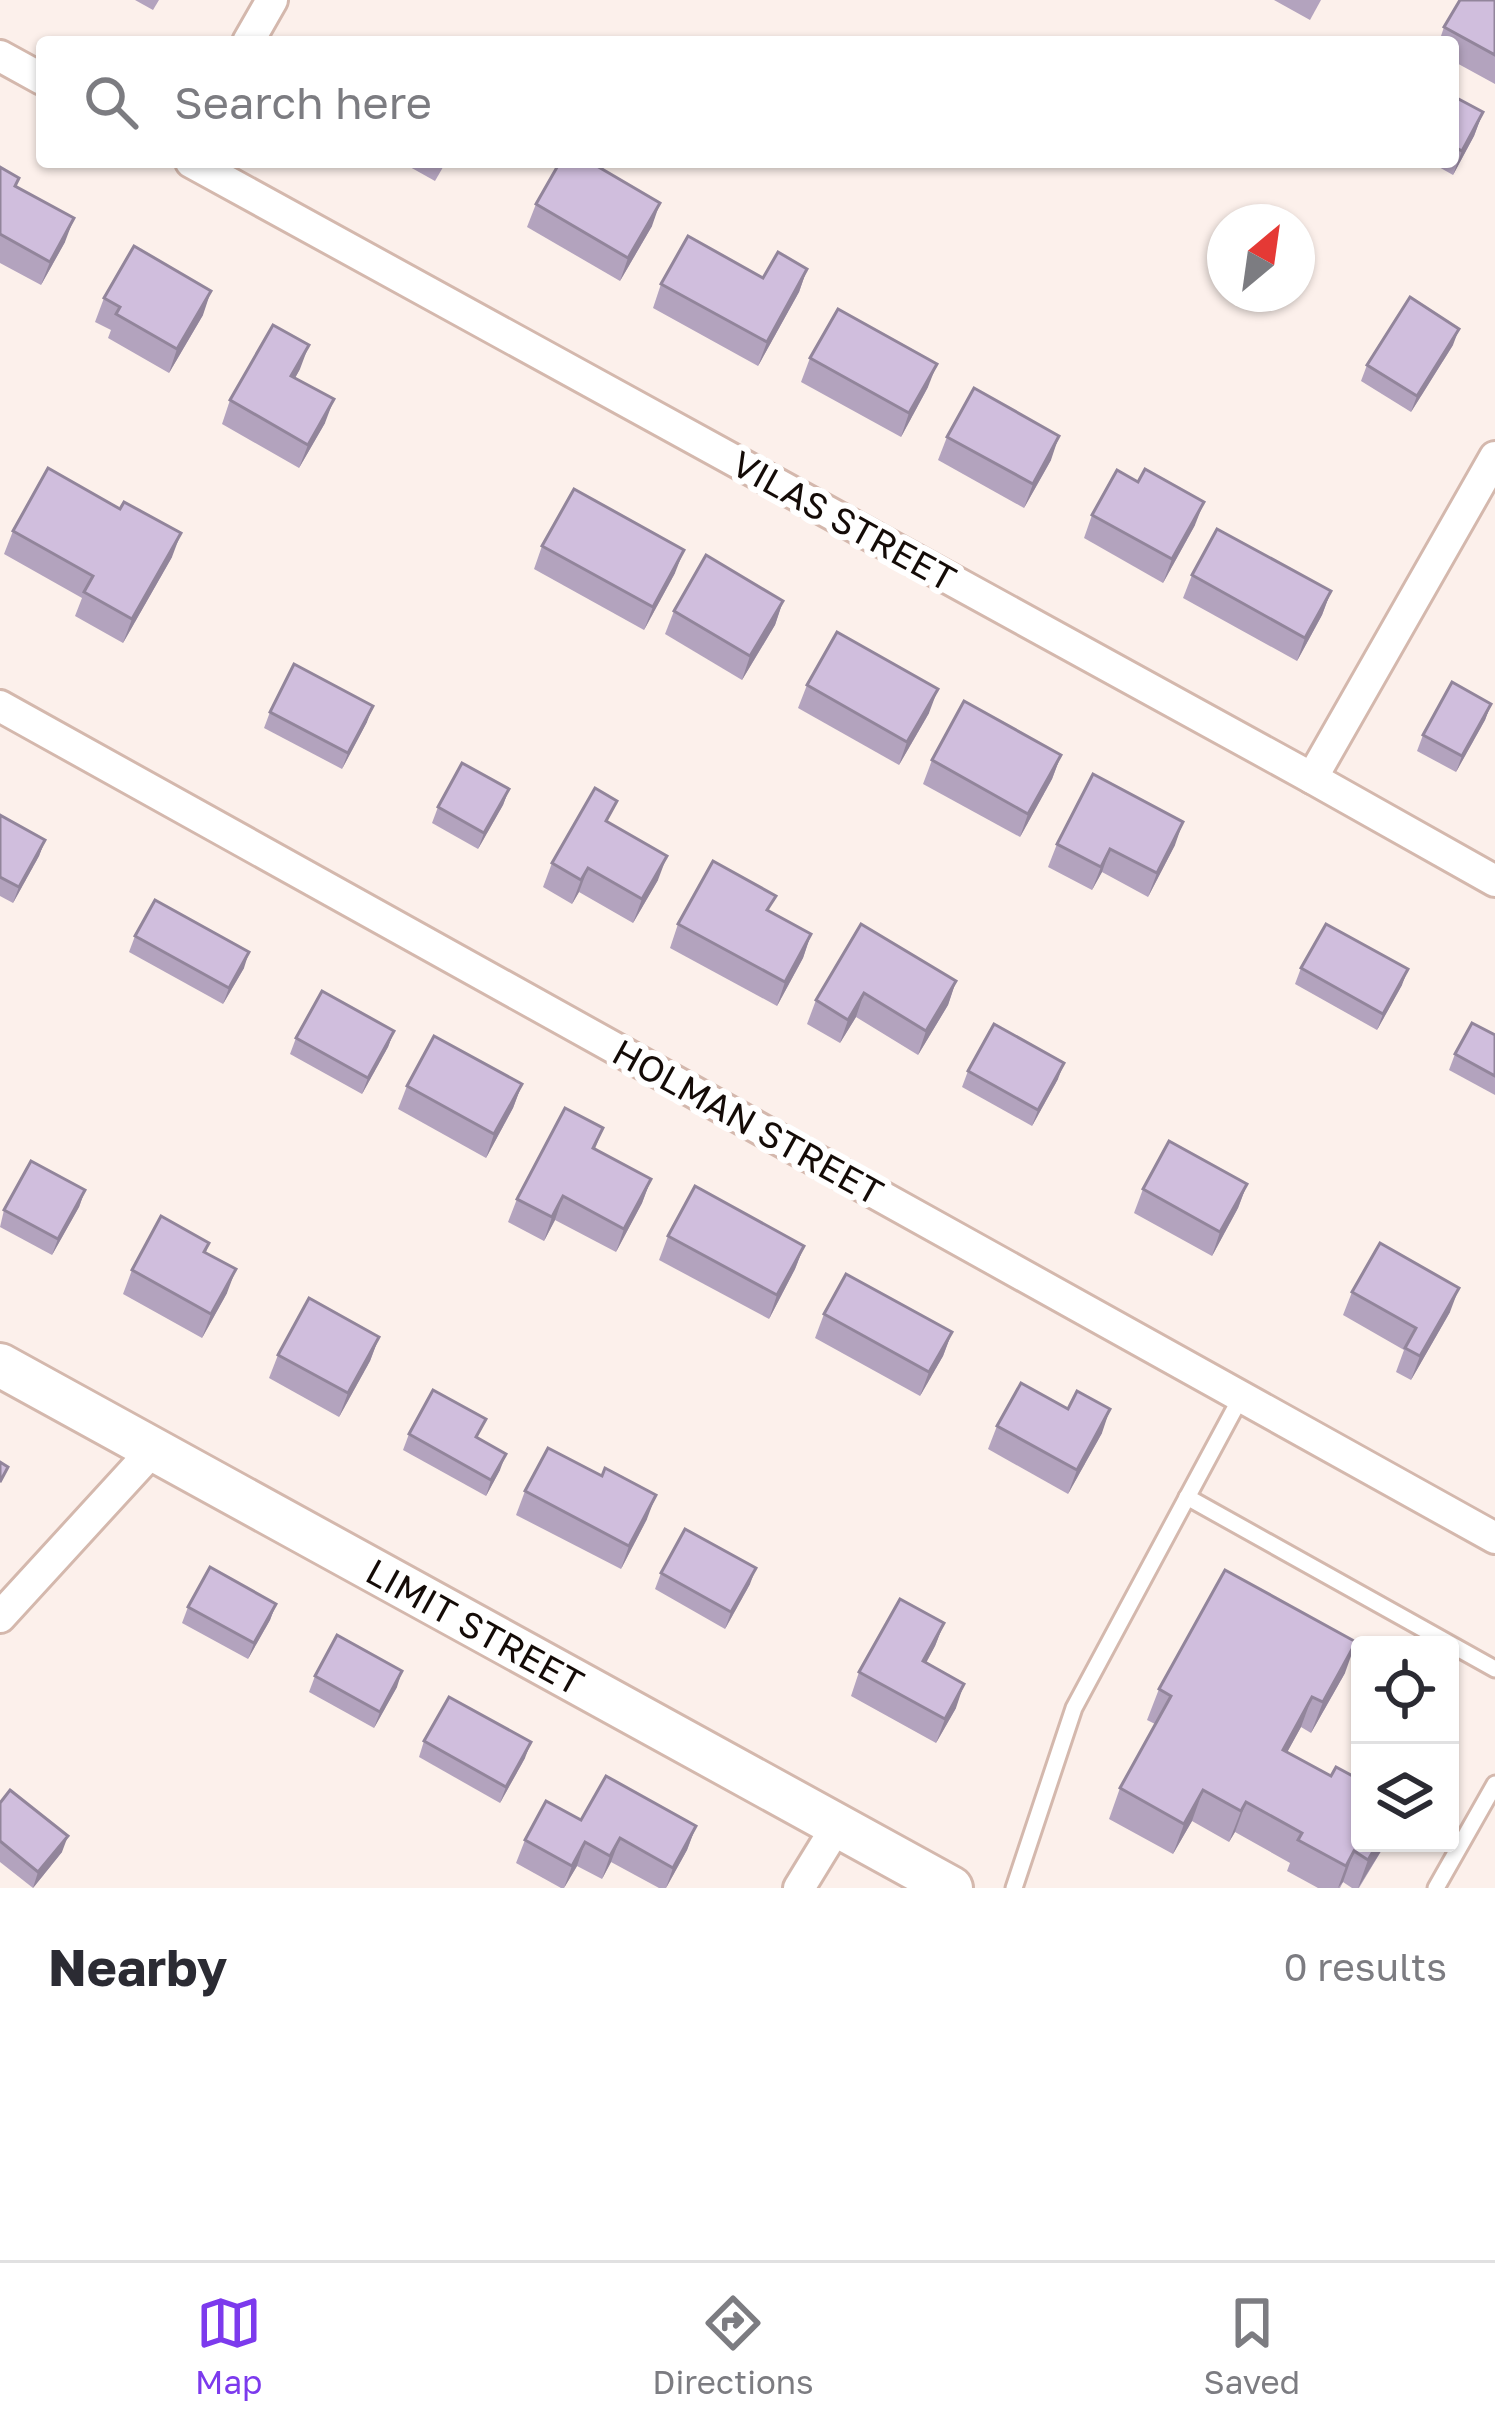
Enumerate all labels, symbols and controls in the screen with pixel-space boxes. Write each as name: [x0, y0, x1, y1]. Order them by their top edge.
search box: [36, 36, 1459, 168]
icon: search: [78, 69, 144, 135]
text: Search here: [174, 75, 432, 129]
north arrow: [1207, 204, 1315, 312]
street label: VILAS STREET: [725, 441, 964, 600]
street label: HOLMAN STREET: [606, 1030, 891, 1214]
street label: LIMIT STREET: [359, 1549, 591, 1704]
map controls: [1351, 1636, 1459, 1852]
button: locate: [1351, 1636, 1459, 1744]
button: layers: [1351, 1744, 1459, 1852]
text: Nearby: [48, 1936, 227, 1997]
text: 0 results: [1283, 1943, 1447, 1990]
tab: Map: [195, 2290, 262, 2401]
tab: Directions: [652, 2290, 814, 2401]
tab: Saved: [1204, 2290, 1300, 2401]

